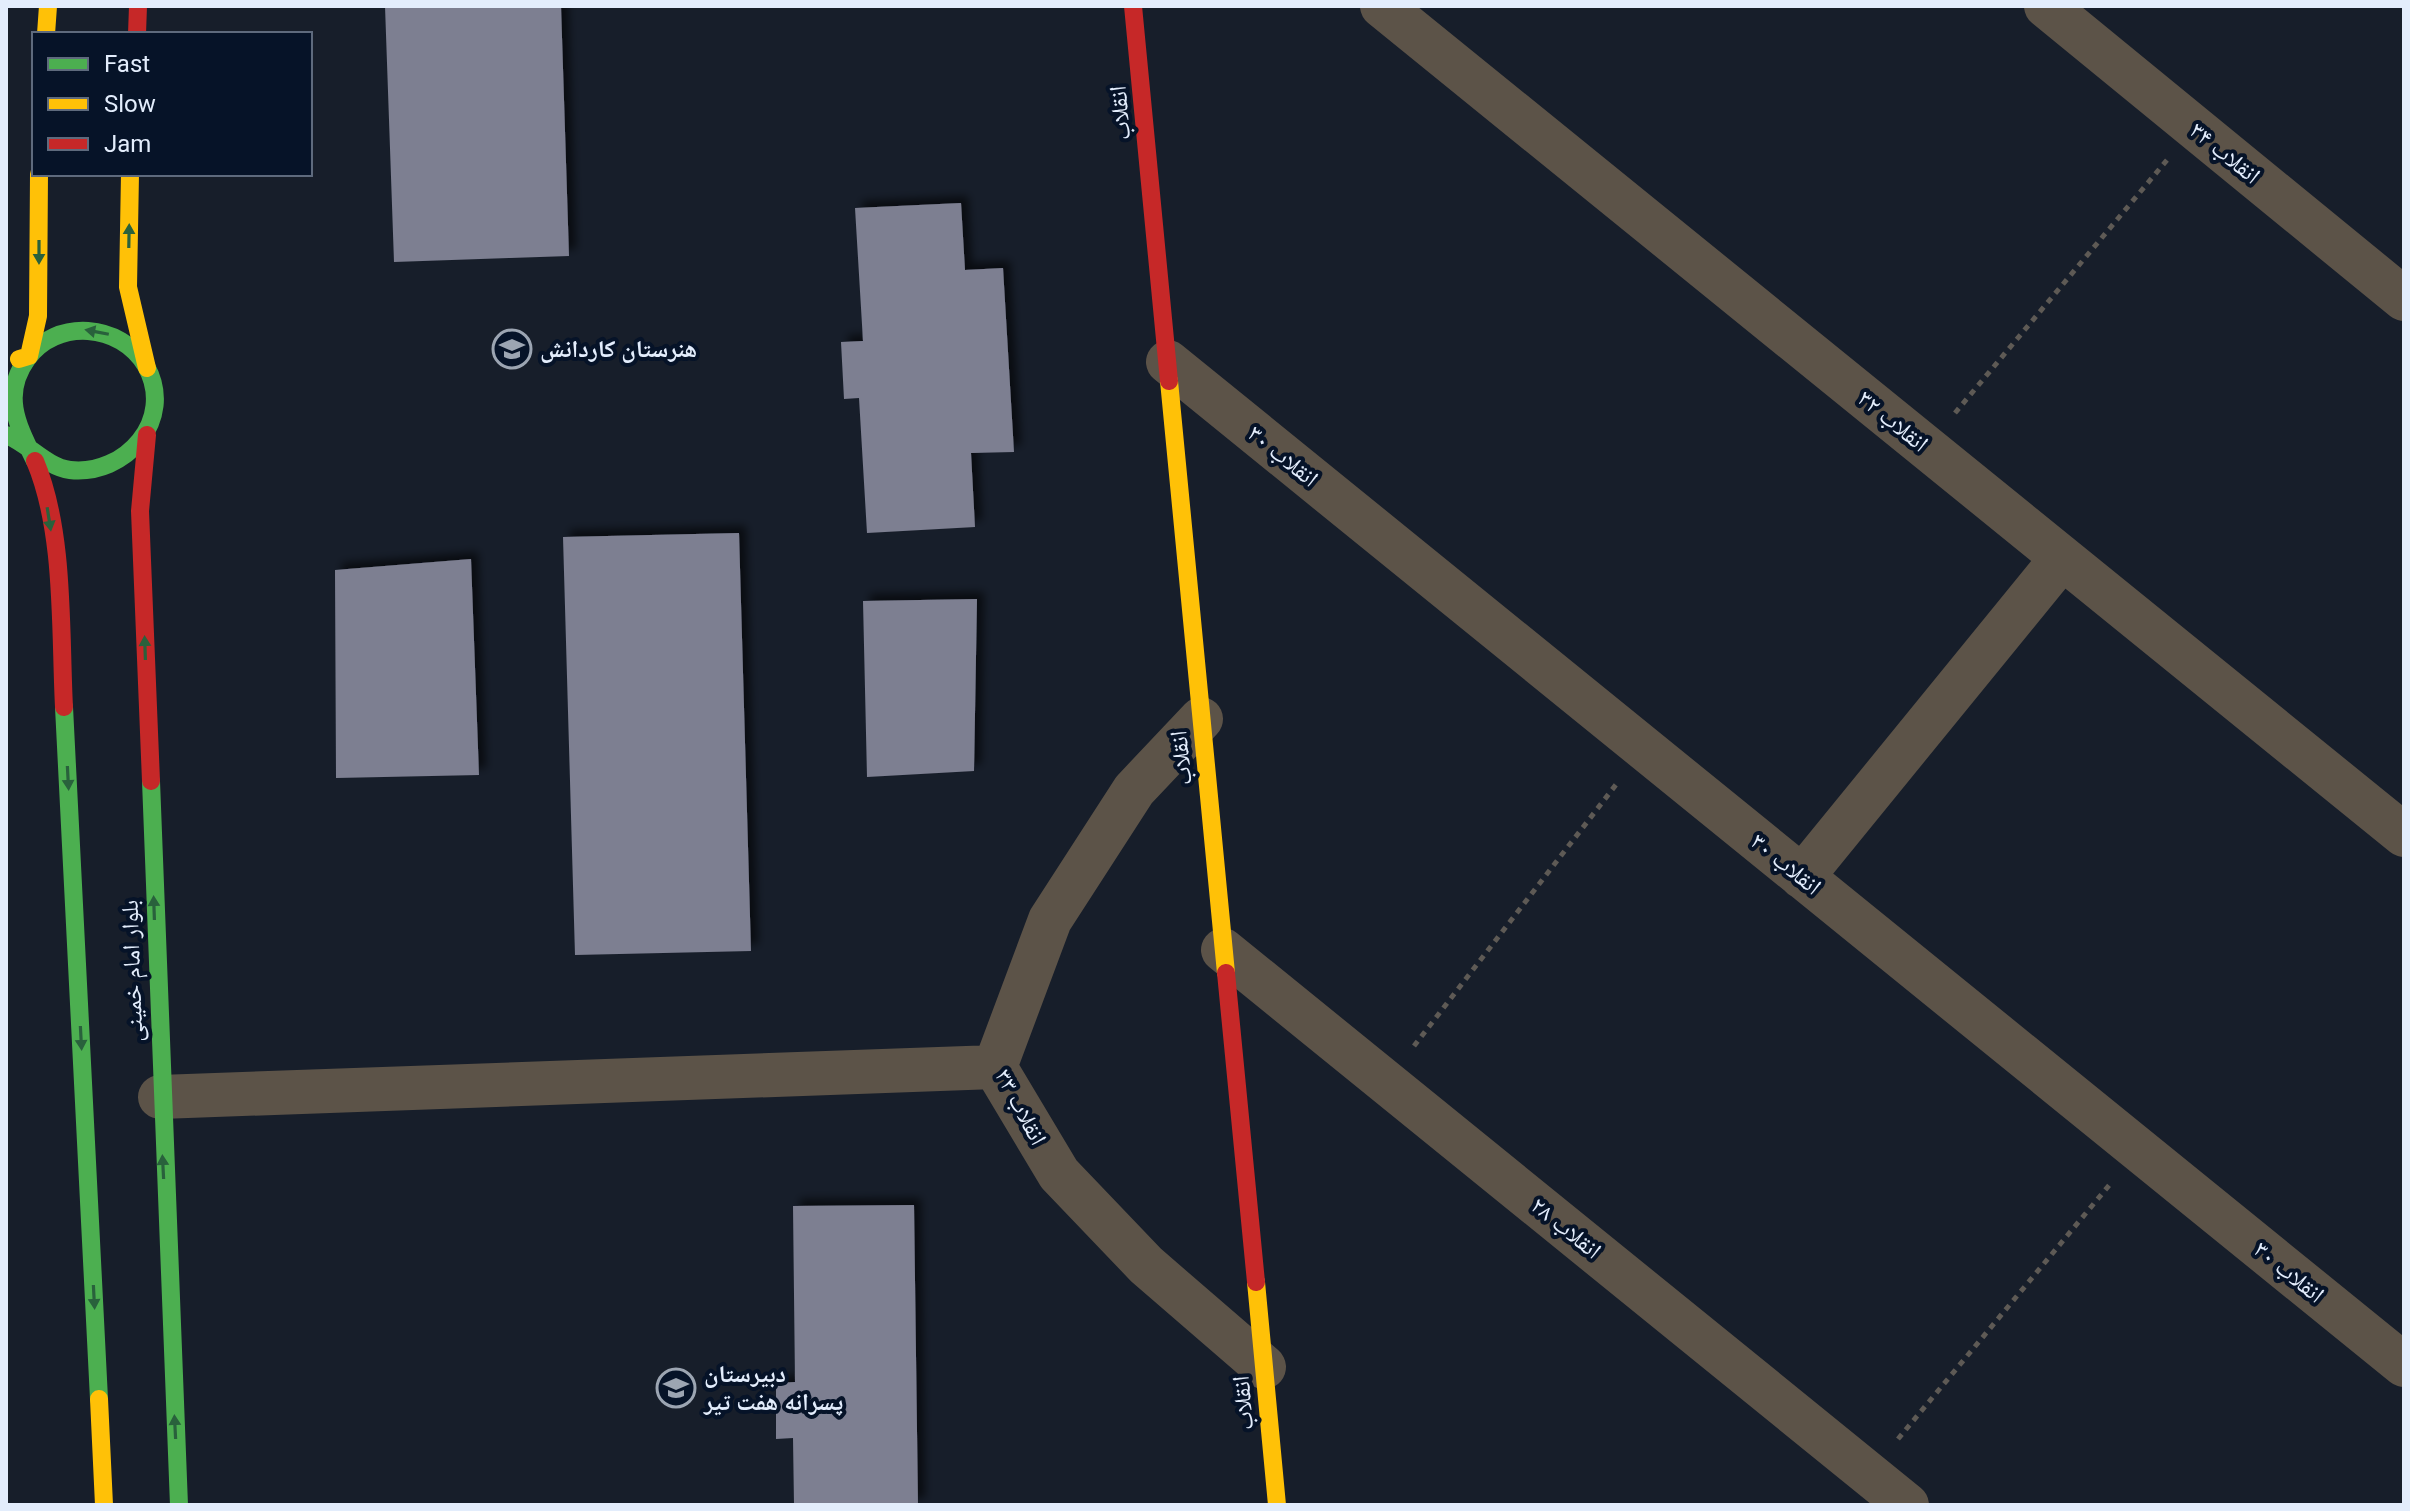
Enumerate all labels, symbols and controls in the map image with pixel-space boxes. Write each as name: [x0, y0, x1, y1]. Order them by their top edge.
legend: [32, 32, 312, 176]
text: Fast: [104, 50, 150, 78]
street label: انقلاب: [1104, 84, 1136, 142]
text: Slow: [104, 90, 156, 118]
street label: انقلاب ۳۴: [2184, 116, 2266, 190]
text: Jam: [104, 130, 151, 158]
one-way arrow: [123, 223, 135, 248]
one-way arrow: [33, 240, 45, 265]
one-way arrow: [85, 326, 110, 338]
school or university icon: هنرستان کاردانش: [491, 328, 533, 370]
place label: هنرستان کاردانش: [540, 335, 697, 363]
street label: انقلاب ۳۲: [1852, 384, 1934, 458]
street label: انقلاب ۳۰: [1242, 419, 1324, 493]
one-way arrow: [43, 507, 56, 532]
one-way arrow: [138, 635, 151, 660]
street label: انقلاب: [1164, 729, 1198, 787]
one-way arrow: [62, 766, 75, 791]
street label: انقلاب ۳۰: [1745, 827, 1827, 901]
one-way arrow: [147, 895, 160, 920]
street label: بلوار امام خمینی: [116, 899, 150, 1043]
one-way arrow: [75, 1026, 88, 1051]
street label: انقلاب ۳۳: [989, 1064, 1053, 1150]
one-way arrow: [157, 1154, 170, 1179]
street label: انقلاب ۲۸: [1525, 1191, 1607, 1265]
street label: انقلاب ۳۰: [2248, 1235, 2330, 1309]
one-way arrow: [88, 1285, 101, 1310]
place label: دبیرستان پسرانه هفت تیر: [703, 1360, 843, 1416]
school or university icon: دبیرستان پسرانه هفت تیر: [655, 1367, 697, 1409]
street label: انقلاب: [1227, 1374, 1259, 1432]
one-way arrow: [168, 1414, 181, 1439]

